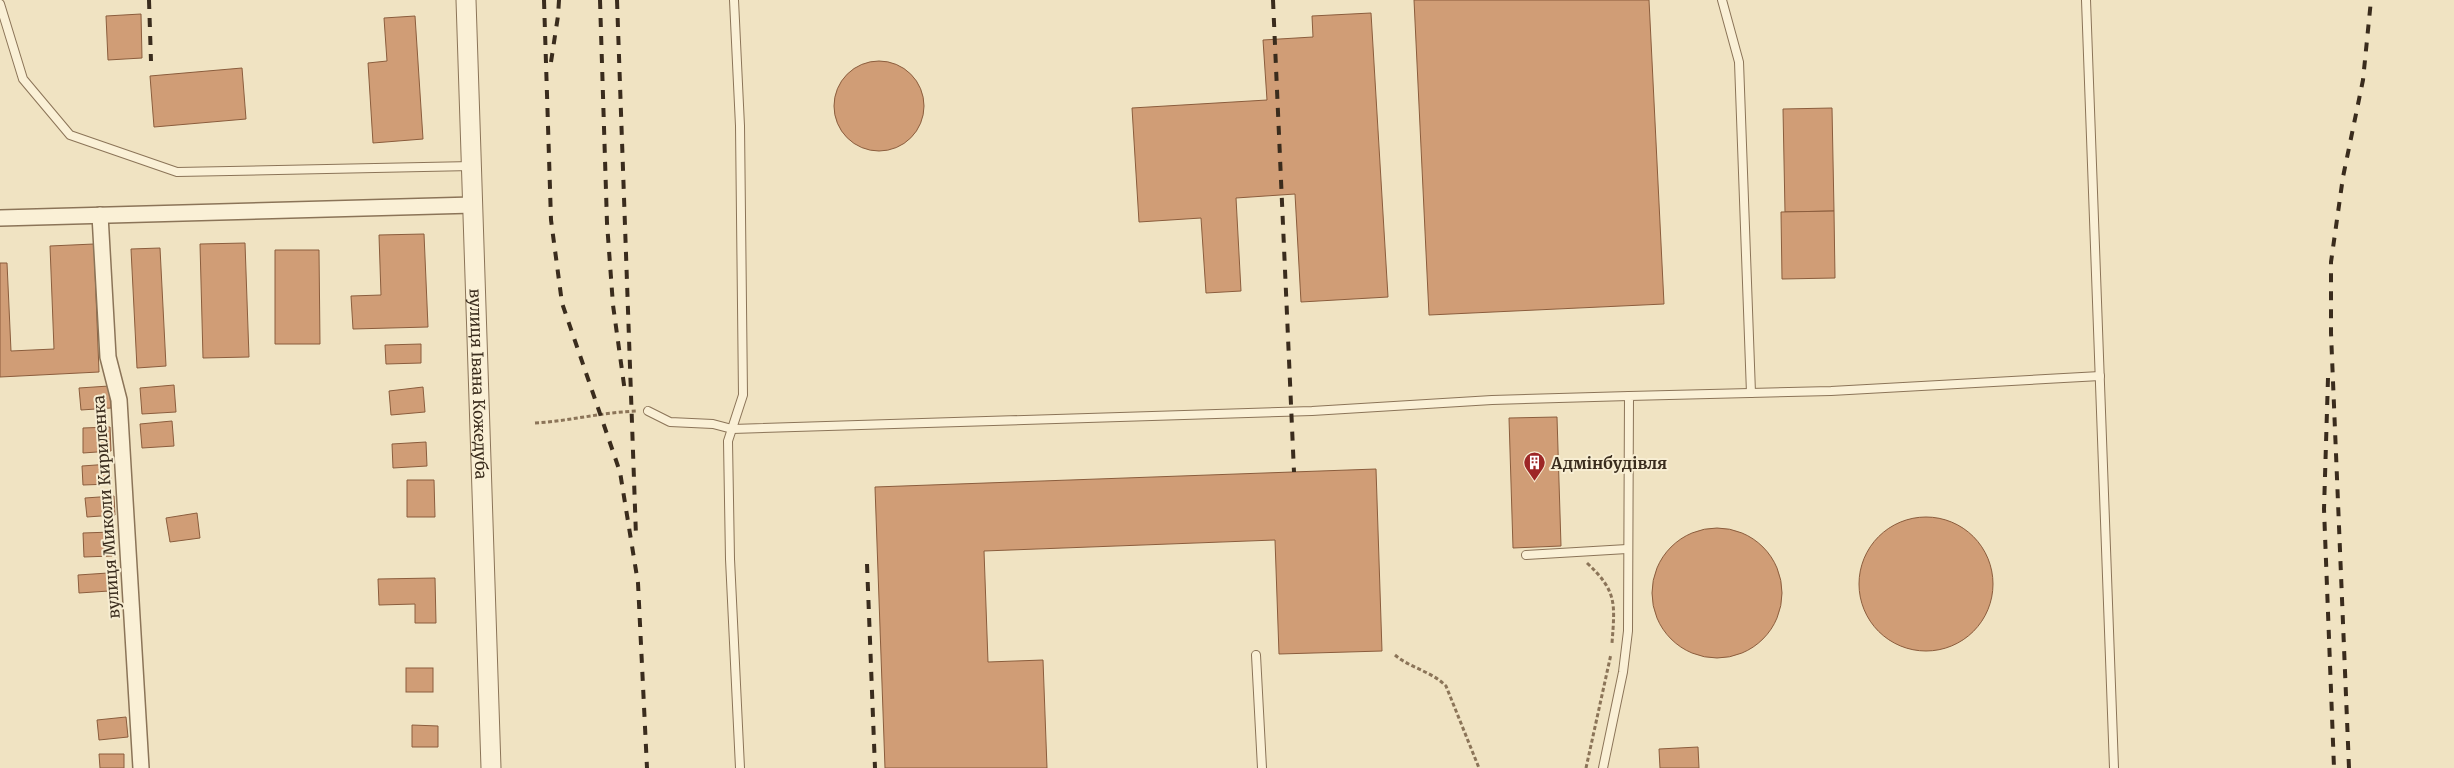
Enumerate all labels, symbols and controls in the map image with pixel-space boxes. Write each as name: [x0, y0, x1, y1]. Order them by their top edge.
street label: вулиця Івана Кожедуба: [465, 288, 492, 480]
street label: вулиця Миколи Кириленка: [88, 394, 124, 619]
building icon: Адмінбудівля: [1523, 451, 1547, 482]
place label: Адмінбудівля: [1550, 453, 1667, 473]

